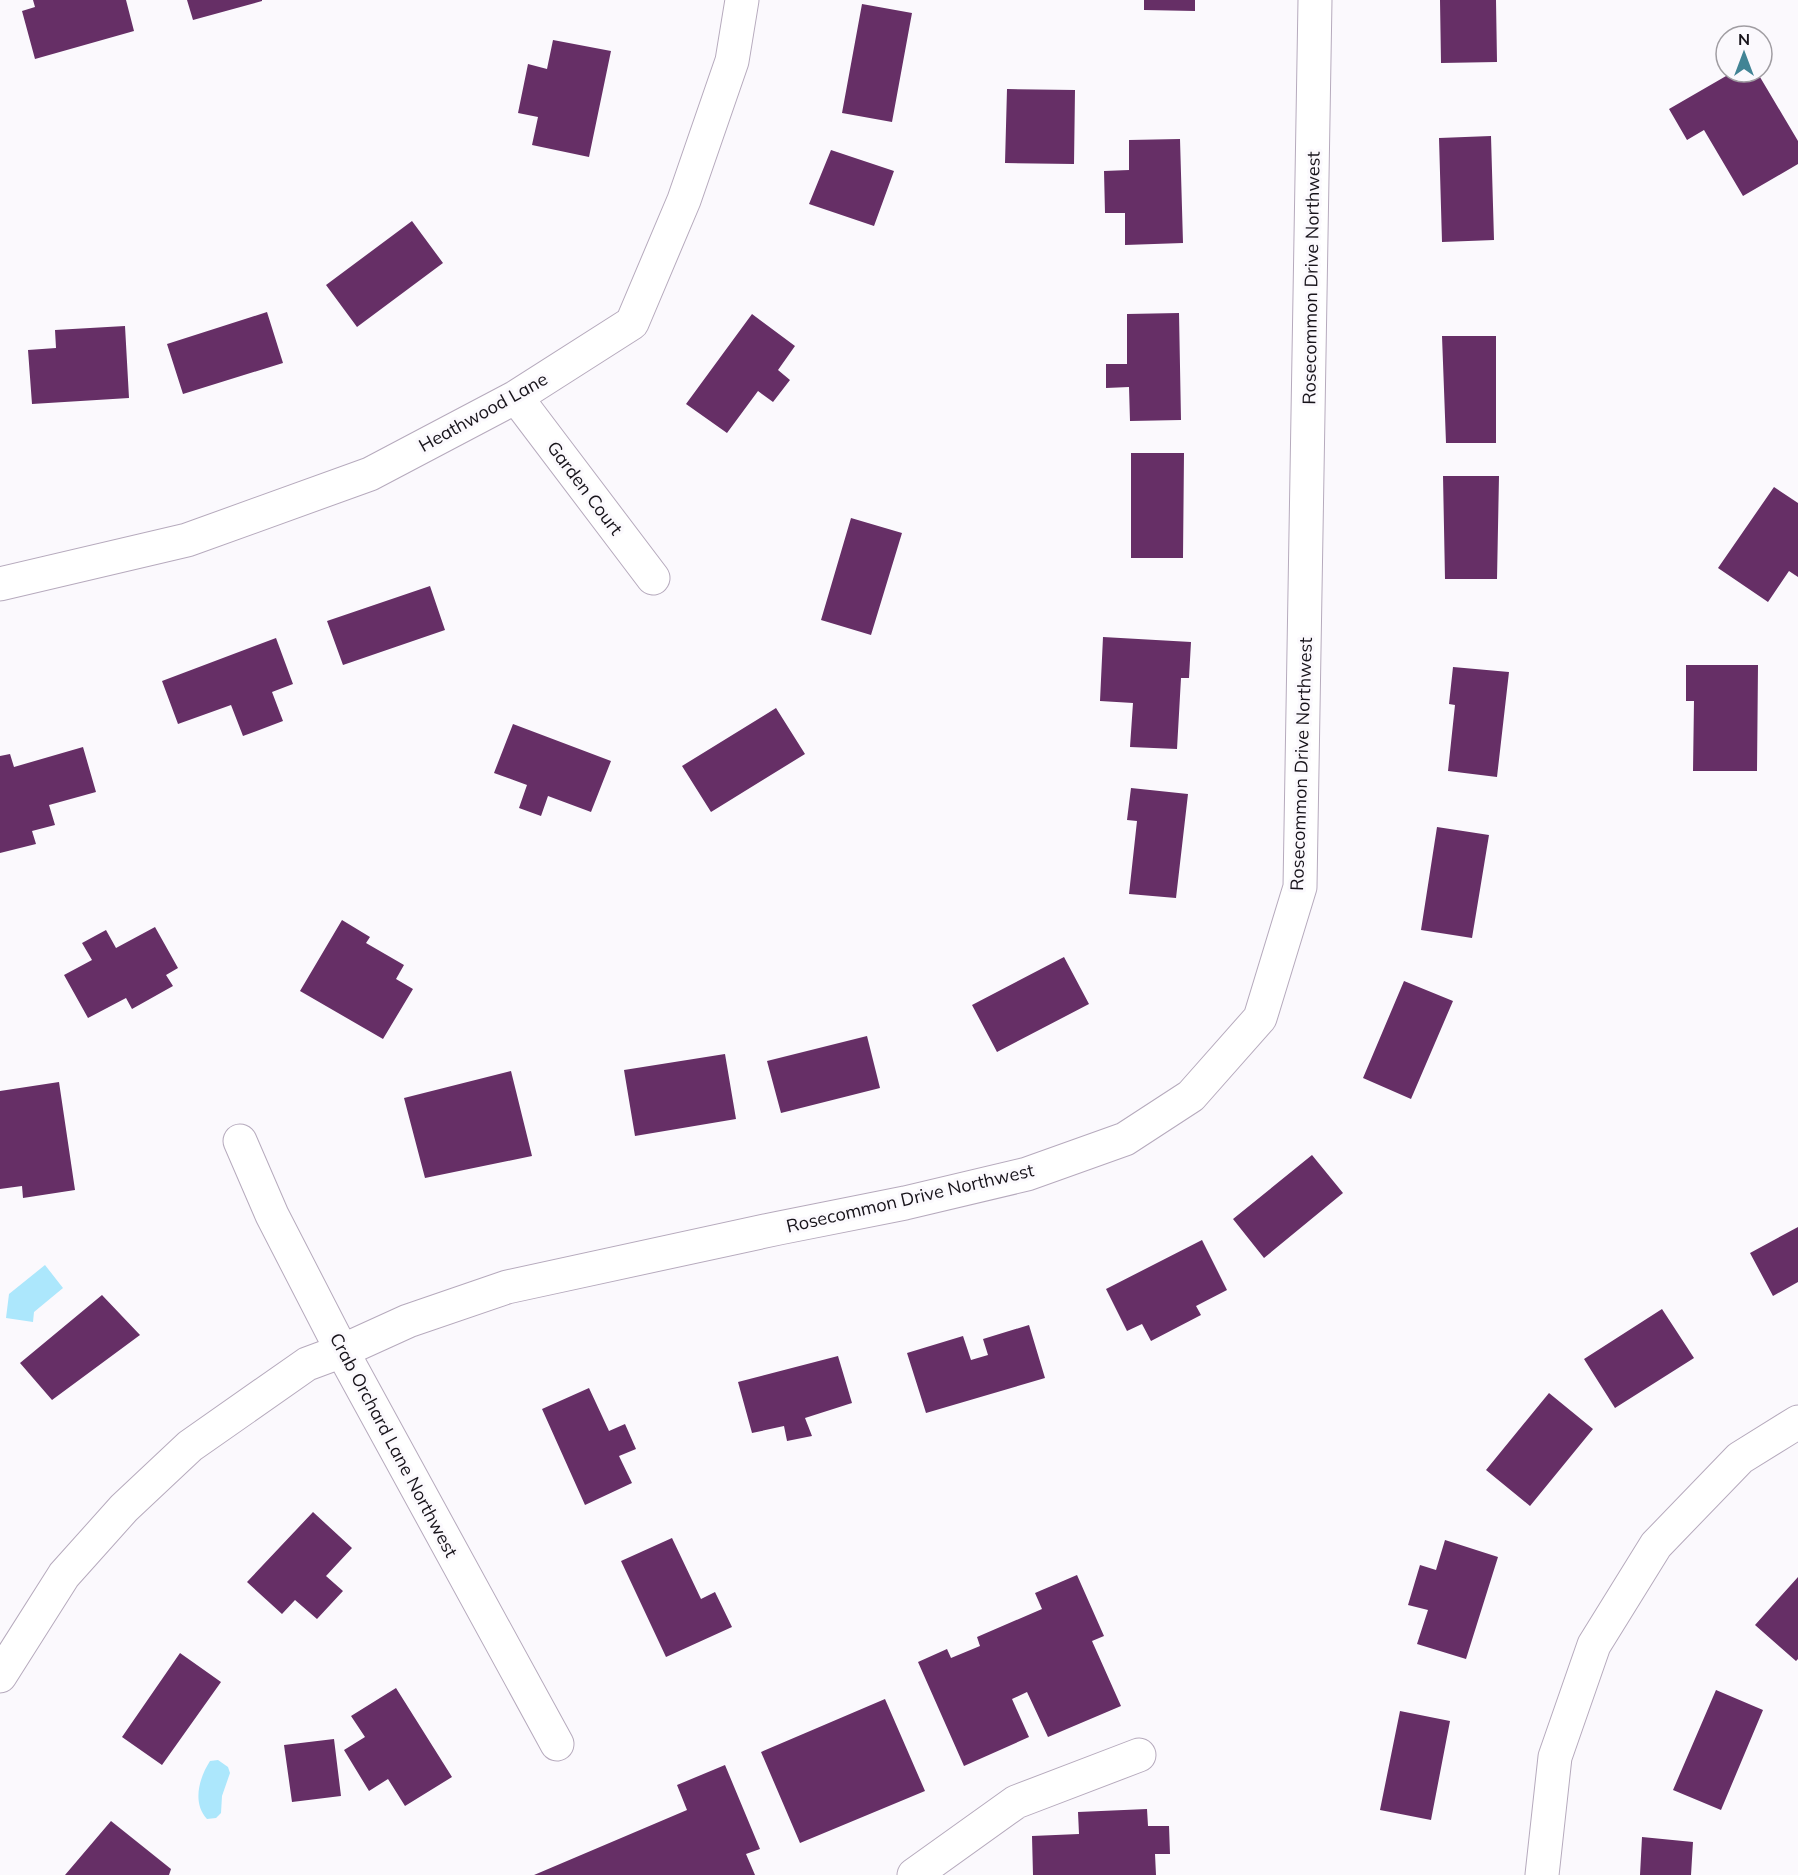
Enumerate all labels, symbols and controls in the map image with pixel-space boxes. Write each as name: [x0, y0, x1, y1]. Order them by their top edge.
north arrow: [1714, 24, 1774, 84]
text: N: [1738, 29, 1750, 49]
street label: Rosecommon Drive Northwest: [1297, 151, 1325, 405]
street label: Heathwood Lane: [415, 367, 551, 457]
street label: Garden Court: [542, 436, 628, 540]
street label: Rosecommon Drive Northwest: [1285, 637, 1317, 891]
street label: Rosecommon Drive Northwest: [784, 1158, 1036, 1238]
street label: Crab Orchard Lane Northwest: [325, 1329, 463, 1561]

